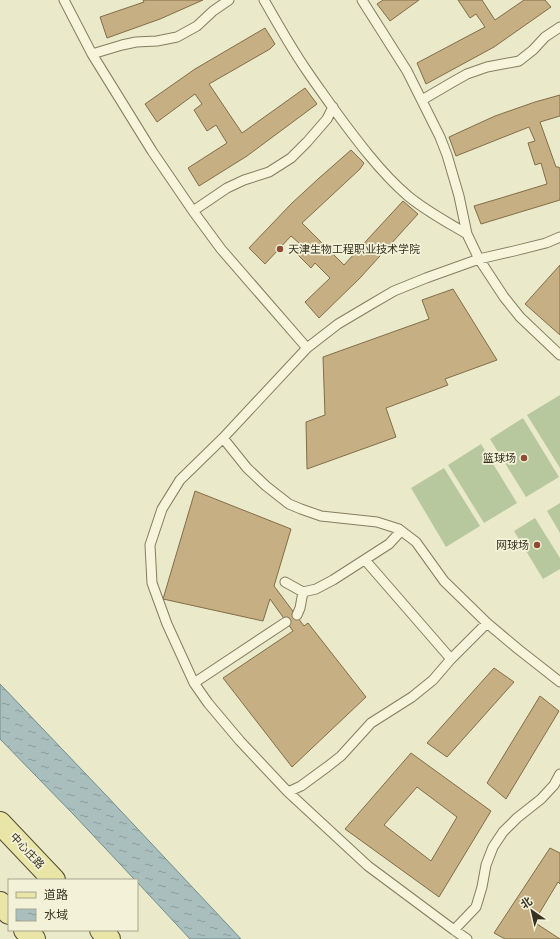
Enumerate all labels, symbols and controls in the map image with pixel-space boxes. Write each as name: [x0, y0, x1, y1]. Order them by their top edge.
place label: 天津生物工程职业技术学院: [288, 242, 420, 257]
marker: 天津生物工程职业技术学院: [275, 244, 285, 254]
place label: 篮球场: [483, 451, 516, 466]
marker: 篮球场: [519, 453, 529, 463]
place label: 网球场: [496, 538, 529, 553]
marker: 网球场: [532, 540, 542, 550]
street label: 中心庄路: [7, 830, 47, 872]
legend: [8, 879, 138, 931]
text: 道路: [44, 887, 68, 903]
north arrow: [512, 891, 552, 931]
text: 北: [518, 894, 535, 912]
text: 水域: [44, 907, 68, 923]

